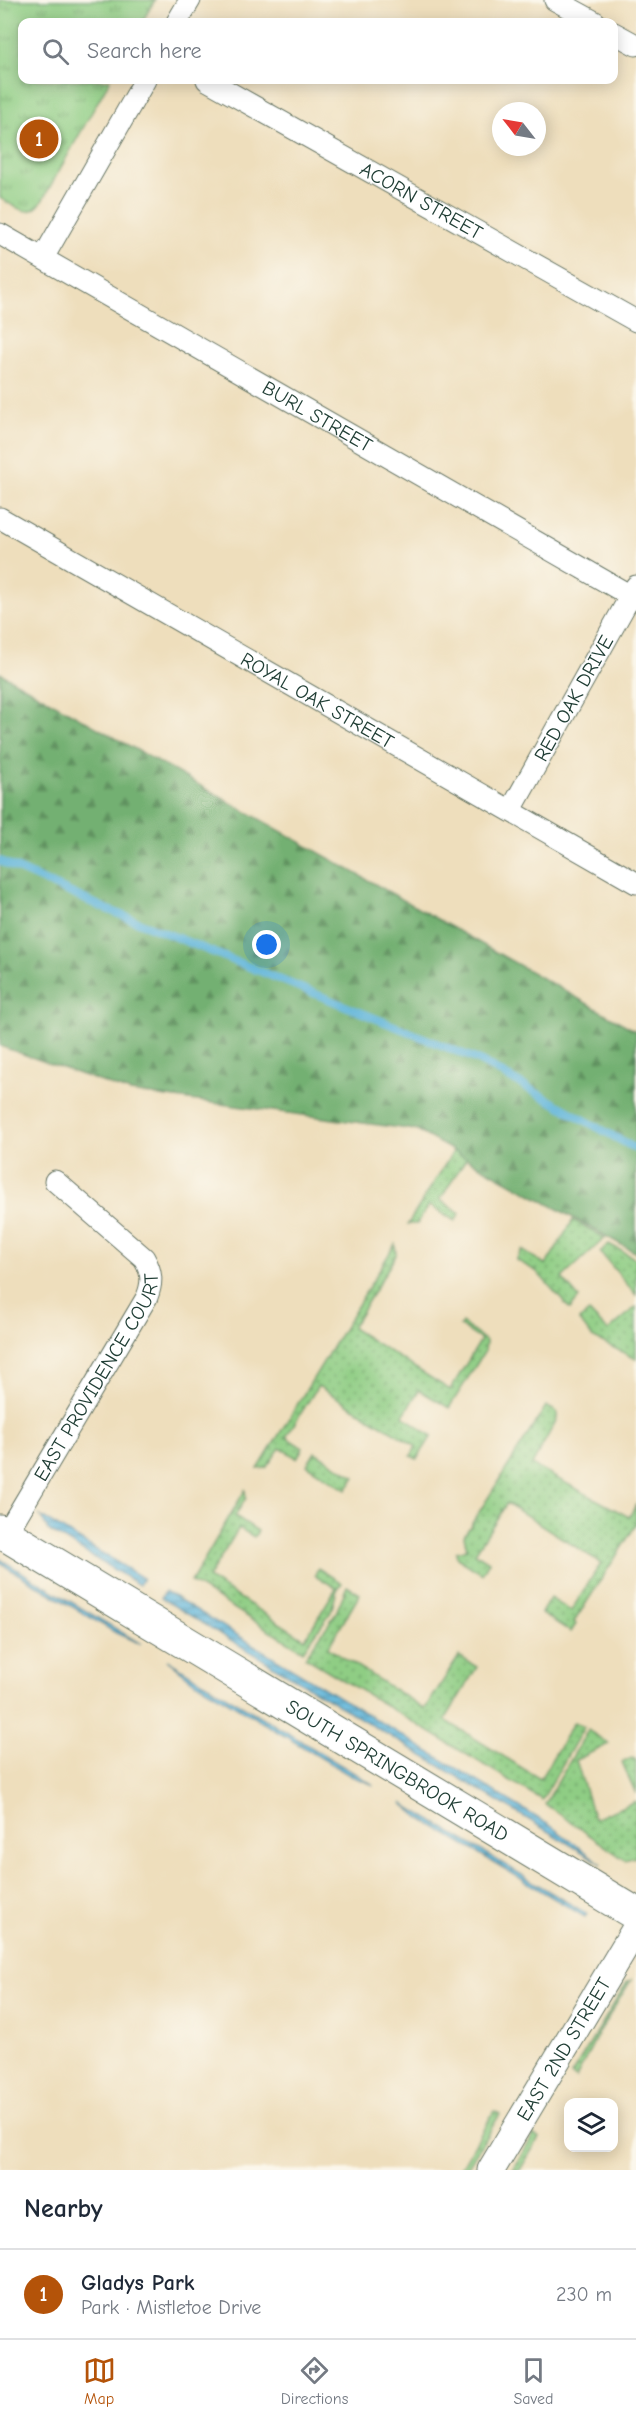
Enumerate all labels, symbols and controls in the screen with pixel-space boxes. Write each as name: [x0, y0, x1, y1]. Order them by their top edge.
search box: [18, 18, 618, 84]
icon: search: [39, 35, 72, 68]
text: Search here: [87, 38, 202, 64]
north arrow: [492, 102, 546, 156]
pin: 1: [20, 116, 58, 162]
street label: ACORN STREET: [356, 157, 487, 245]
street label: BURL STREET: [258, 376, 377, 457]
street label: RED OAK DRIVE: [529, 631, 618, 766]
street label: ROYAL OAK STREET: [237, 648, 398, 754]
your location: [252, 930, 281, 959]
street label: EAST PROVIDENCE COURT: [29, 1272, 163, 1485]
street label: SOUTH SPRINGBROOK ROAD: [282, 1695, 513, 1847]
street label: EAST 2ND STREET: [512, 1973, 616, 2125]
map controls: [564, 2098, 618, 2152]
button: layers: [564, 2098, 618, 2152]
text: Nearby: [24, 2194, 103, 2224]
text: Gladys Park: [81, 2270, 195, 2296]
text: 1: [40, 2283, 47, 2306]
text: 230 m: [556, 2283, 612, 2306]
text: Park · Mistletoe Drive: [81, 2296, 261, 2319]
tab: Map: [83, 2354, 116, 2408]
tab: Directions: [281, 2354, 348, 2408]
tab: Saved: [513, 2354, 553, 2408]

